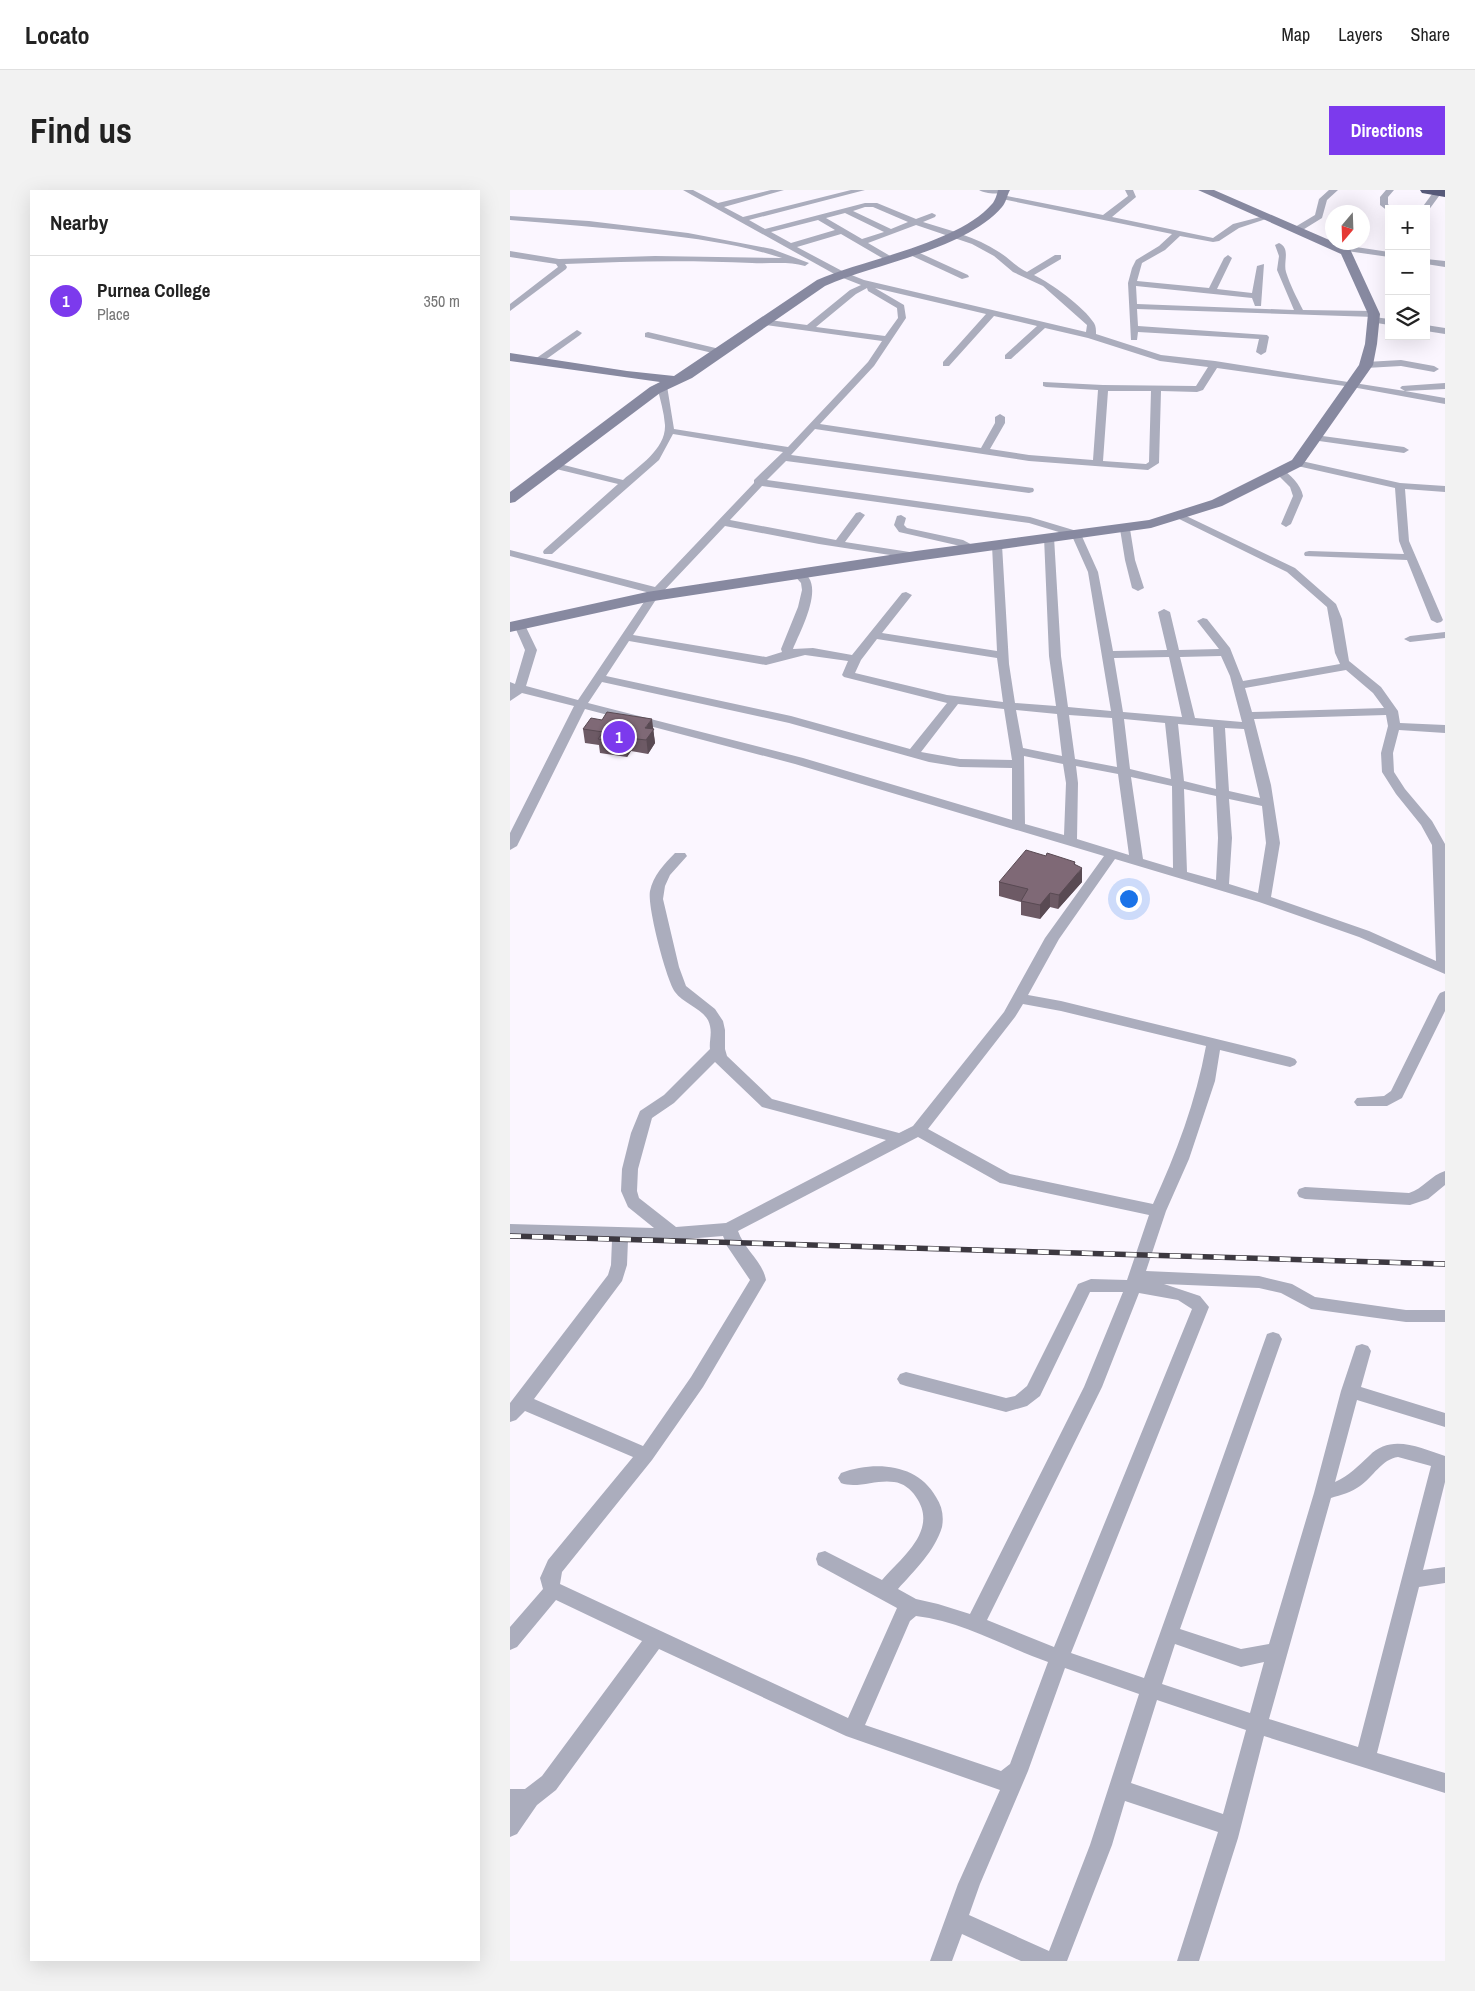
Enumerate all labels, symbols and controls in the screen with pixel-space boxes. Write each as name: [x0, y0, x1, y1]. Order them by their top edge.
text: Locato: [25, 19, 90, 51]
text: Map: [1282, 22, 1310, 47]
text: Layers: [1338, 22, 1383, 47]
text: Share: [1411, 22, 1450, 47]
button: Directions: [1329, 106, 1445, 155]
text: Find us: [30, 107, 132, 154]
north arrow: [1325, 205, 1370, 250]
map controls: [1385, 205, 1430, 340]
button: +: [1385, 205, 1430, 250]
text: Nearby: [50, 208, 108, 237]
button: −: [1385, 250, 1430, 295]
text: Purnea College: [97, 277, 210, 303]
text: 1: [62, 290, 70, 312]
text: 350 m: [424, 290, 460, 312]
button: layers: [1385, 295, 1430, 340]
text: Place: [97, 303, 130, 325]
pin: 1: [603, 718, 635, 756]
your location: [1116, 886, 1142, 912]

